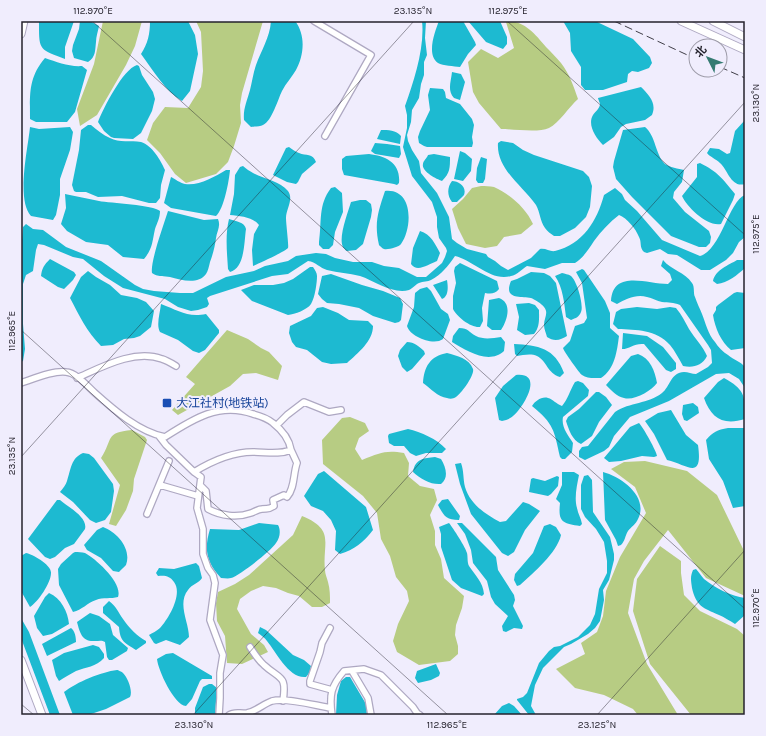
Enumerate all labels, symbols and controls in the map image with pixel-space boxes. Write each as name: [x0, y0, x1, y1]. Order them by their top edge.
text: 112.970°E: [73, 5, 113, 17]
text: 23.135°N: [394, 5, 432, 17]
text: 112.975°E: [488, 5, 528, 17]
north arrow: [688, 38, 728, 78]
text: 北: [692, 43, 709, 60]
text: 23.130°N: [750, 84, 762, 122]
text: 112.975°E: [750, 214, 762, 254]
text: 112.965°E: [6, 311, 18, 351]
place label: 大江社村(地铁站): [176, 396, 269, 410]
marker: 大江社村(地铁站): [161, 397, 173, 409]
text: 23.135°N: [6, 437, 18, 475]
text: 112.970°E: [750, 588, 762, 628]
text: 23.130°N: [175, 719, 213, 731]
text: 112.965°E: [427, 719, 467, 731]
text: 23.125°N: [578, 719, 616, 731]

